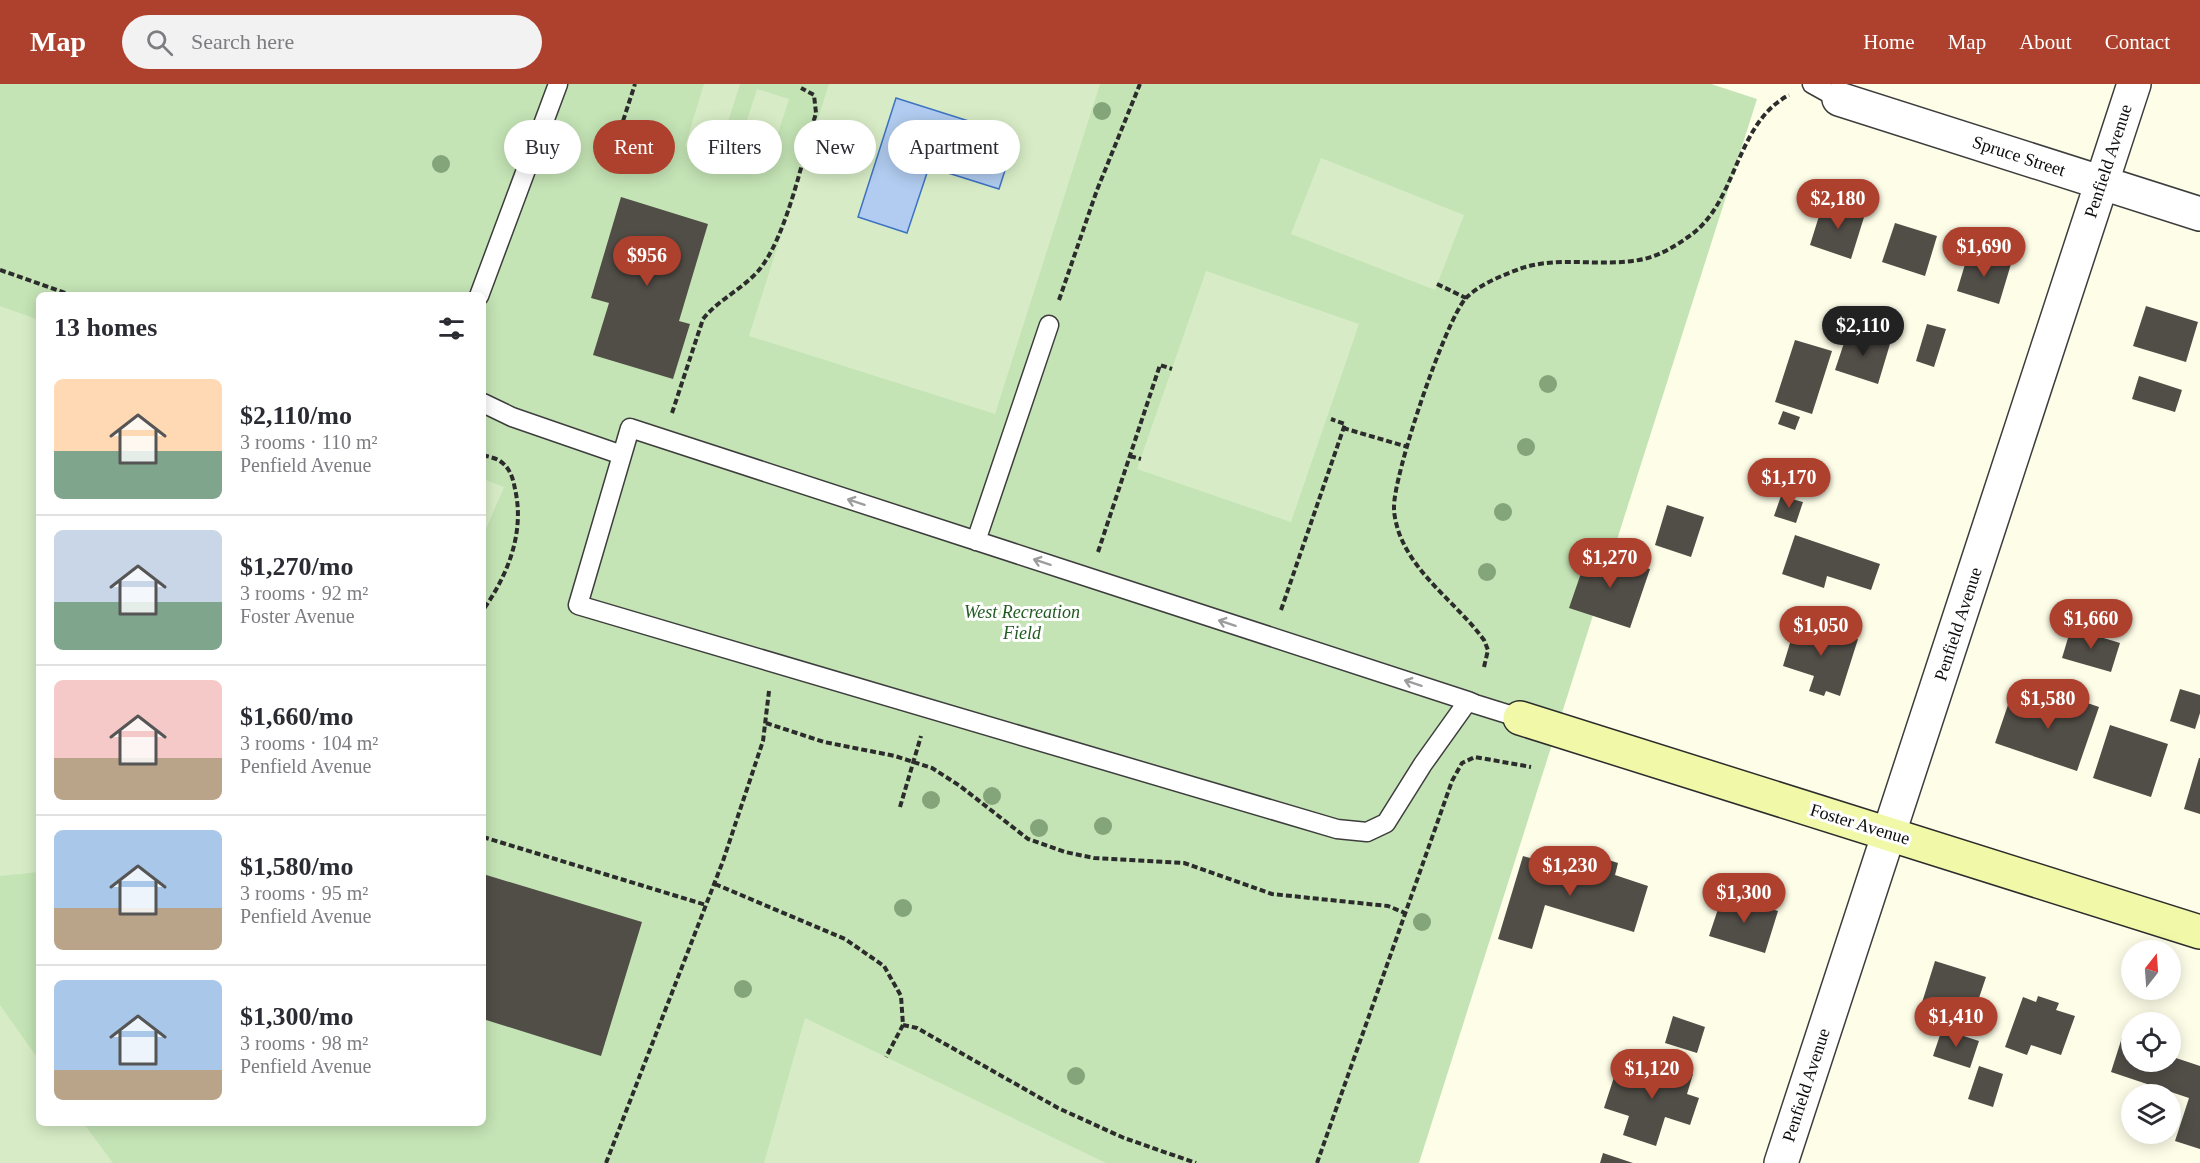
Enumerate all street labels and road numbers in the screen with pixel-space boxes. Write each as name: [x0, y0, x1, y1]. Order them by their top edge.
street label: Penfield Avenue: [2080, 102, 2136, 220]
street label: Spruce Street: [1970, 132, 2068, 180]
street label: Penfield Avenue: [1930, 565, 1986, 683]
street label: Foster Avenue: [1808, 799, 1912, 849]
street label: Penfield Avenue: [1778, 1026, 1834, 1144]

